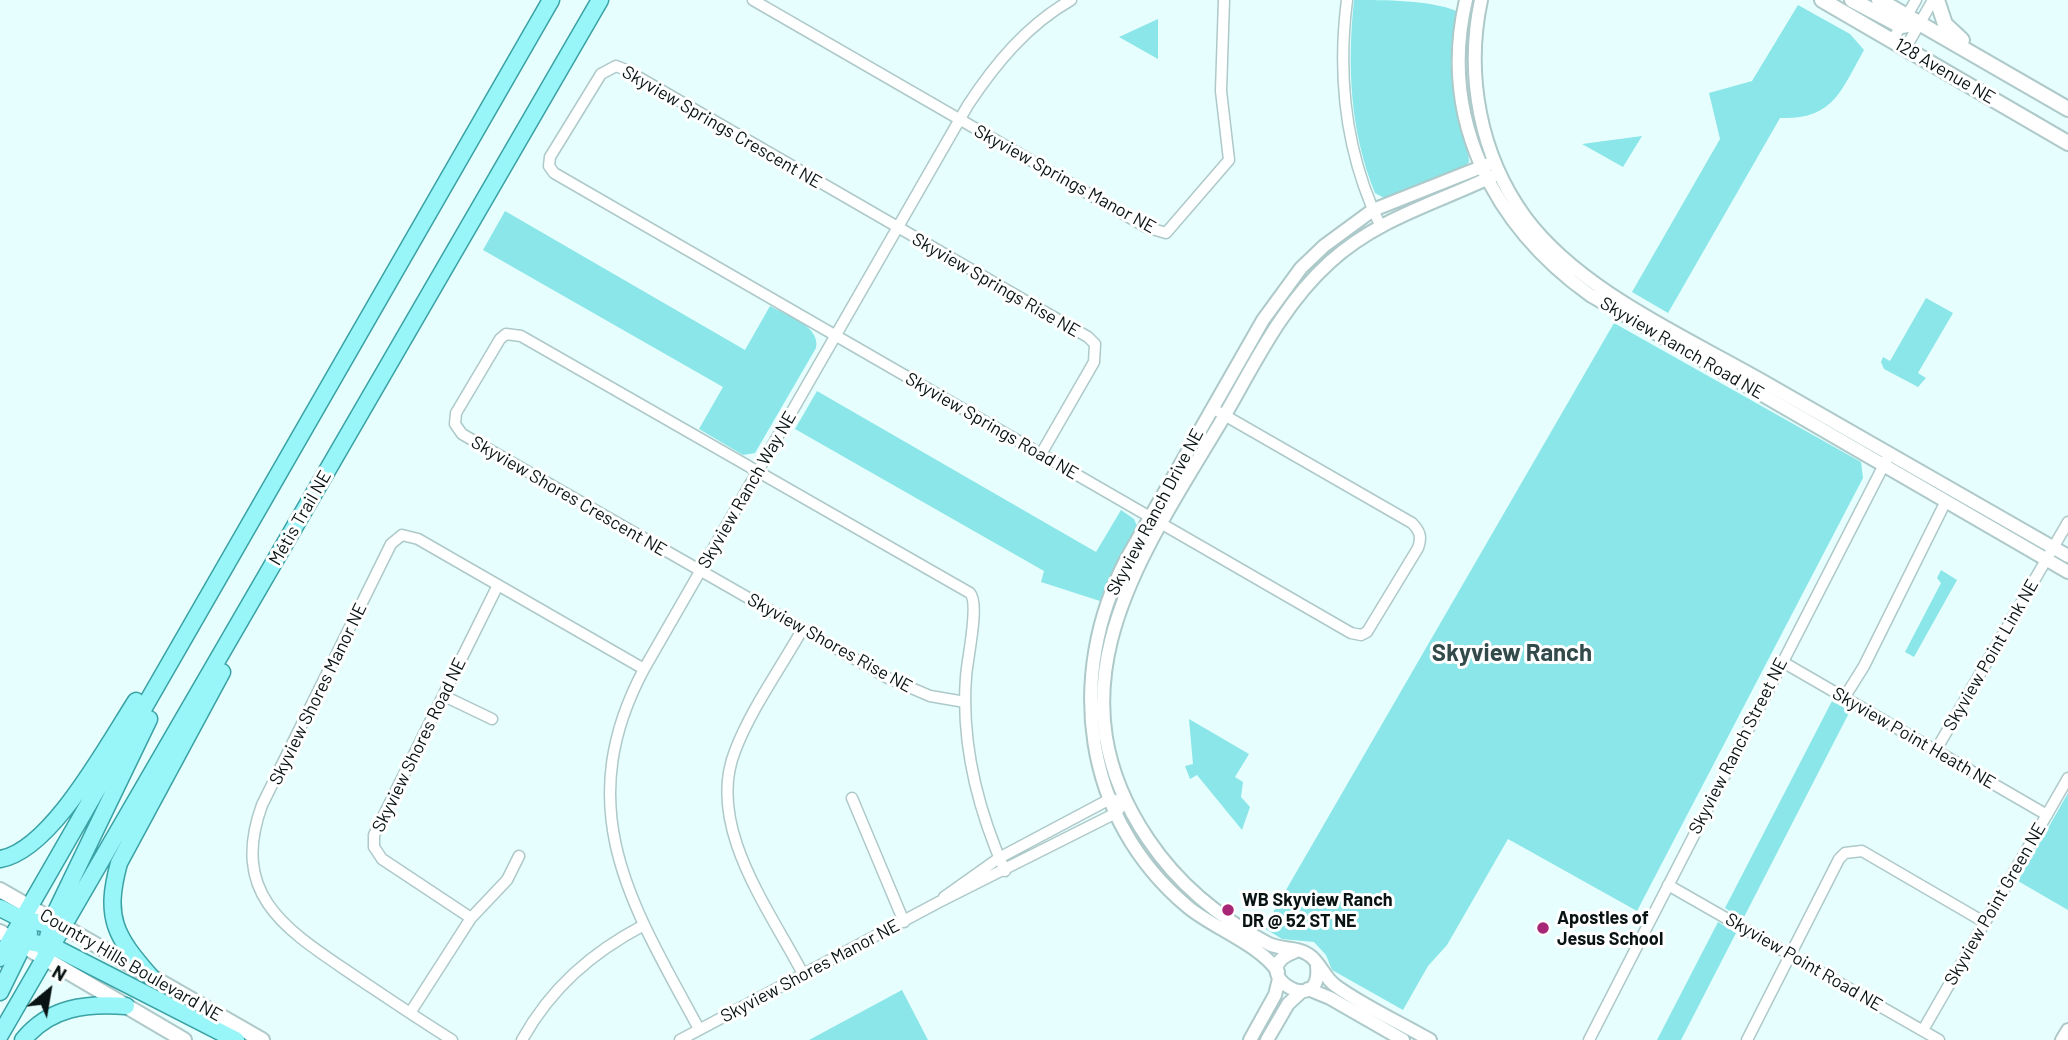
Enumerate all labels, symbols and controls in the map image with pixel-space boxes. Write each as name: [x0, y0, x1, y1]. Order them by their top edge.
street label: 128 Avenue NE: [1891, 34, 1999, 108]
street label: Skyview Springs Crescent NE: [618, 61, 826, 193]
street label: Skyview Springs Manor NE: [970, 120, 1160, 238]
street label: Skyview Springs Rise NE: [908, 228, 1084, 342]
street label: Skyview Ranch Road NE: [1596, 292, 1768, 404]
street label: Skyview Springs Road NE: [902, 368, 1082, 484]
street label: Skyview Ranch Way NE: [693, 407, 801, 573]
street label: Skyview Ranch Drive NE: [1102, 425, 1208, 599]
street label: Skyview Shores Crescent NE: [467, 431, 671, 561]
street label: Métis Trail NE: [264, 467, 336, 569]
street label: Skyview Point Link NE: [1939, 575, 2043, 735]
street label: Skyview Shores Rise NE: [744, 589, 916, 697]
street label: Skyview Shores Manor NE: [265, 600, 371, 788]
district label: Skyview Ranch: [1432, 639, 1592, 667]
street label: Skyview Shores Road NE: [367, 654, 471, 836]
street label: Skyview Ranch Street NE: [1684, 654, 1792, 838]
street label: Skyview Point Heath NE: [1829, 683, 1999, 793]
street label: Skyview Point Green NE: [1940, 819, 2050, 989]
place label: WB Skyview Ranch DR @ 52 ST NE: [1242, 889, 1393, 932]
marker: WB Skyview Ranch DR @ 52 ST NE: [1220, 902, 1236, 918]
street label: Country Hills Boulevard NE: [36, 904, 226, 1026]
place label: Apostles of Jesus School: [1557, 907, 1663, 950]
street label: Skyview Point Road NE: [1722, 908, 1886, 1016]
street label: Skyview Shores Manor NE: [717, 915, 903, 1027]
marker: Apostles of Jesus School: [1535, 920, 1551, 936]
north arrow: [14, 956, 84, 1026]

